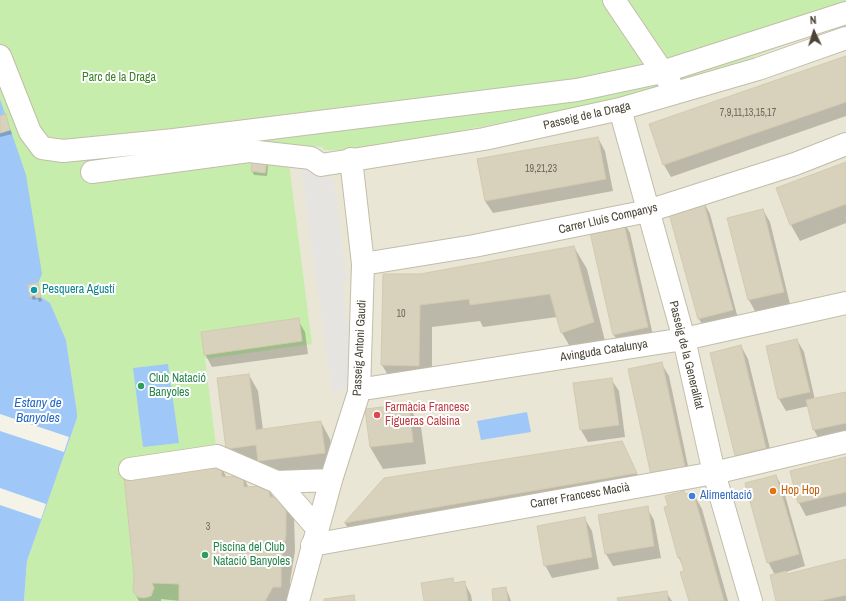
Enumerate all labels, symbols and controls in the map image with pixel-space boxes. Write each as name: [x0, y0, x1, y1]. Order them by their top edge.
north arrow: [794, 12, 834, 52]
text: N: [809, 13, 817, 27]
park label: Parc de la Draga: [82, 71, 156, 85]
street label: Passeig de la Draga: [542, 99, 632, 133]
house number: 7,9,11,13,15,17: [720, 107, 776, 119]
house number: 19,21,23: [525, 163, 557, 175]
street label: Carrer Lluís Companys: [557, 201, 659, 237]
place label: Pesquera Agustí: [42, 283, 115, 297]
marker: Pesquera Agustí: [29, 285, 39, 295]
street label: Passeig de la Generalitat: [666, 299, 706, 411]
street label: Passeig Antoni Gaudi: [350, 300, 370, 396]
house number: 10: [396, 308, 406, 320]
street label: Avinguda Catalunya: [559, 337, 649, 365]
place label: Club Natació Banyoles: [149, 372, 206, 400]
marker: Club Natació Banyoles: [136, 381, 146, 391]
water label: Estany de Banyoles: [14, 396, 62, 427]
place label: Farmàcia Francesc Figueras Calsina: [385, 401, 469, 429]
marker: Farmàcia Francesc Figueras Calsina: [372, 410, 382, 420]
street label: Carrer Francesc Macià: [529, 480, 631, 512]
place label: Hop Hop: [781, 484, 820, 498]
marker: Hop Hop: [768, 486, 778, 496]
place label: Alimentació: [700, 489, 752, 503]
marker: Alimentació: [687, 491, 697, 501]
house number: 3: [206, 521, 210, 533]
place label: Piscina del Club Natació Banyoles: [213, 541, 290, 569]
marker: Piscina del Club Natació Banyoles: [200, 550, 210, 560]

